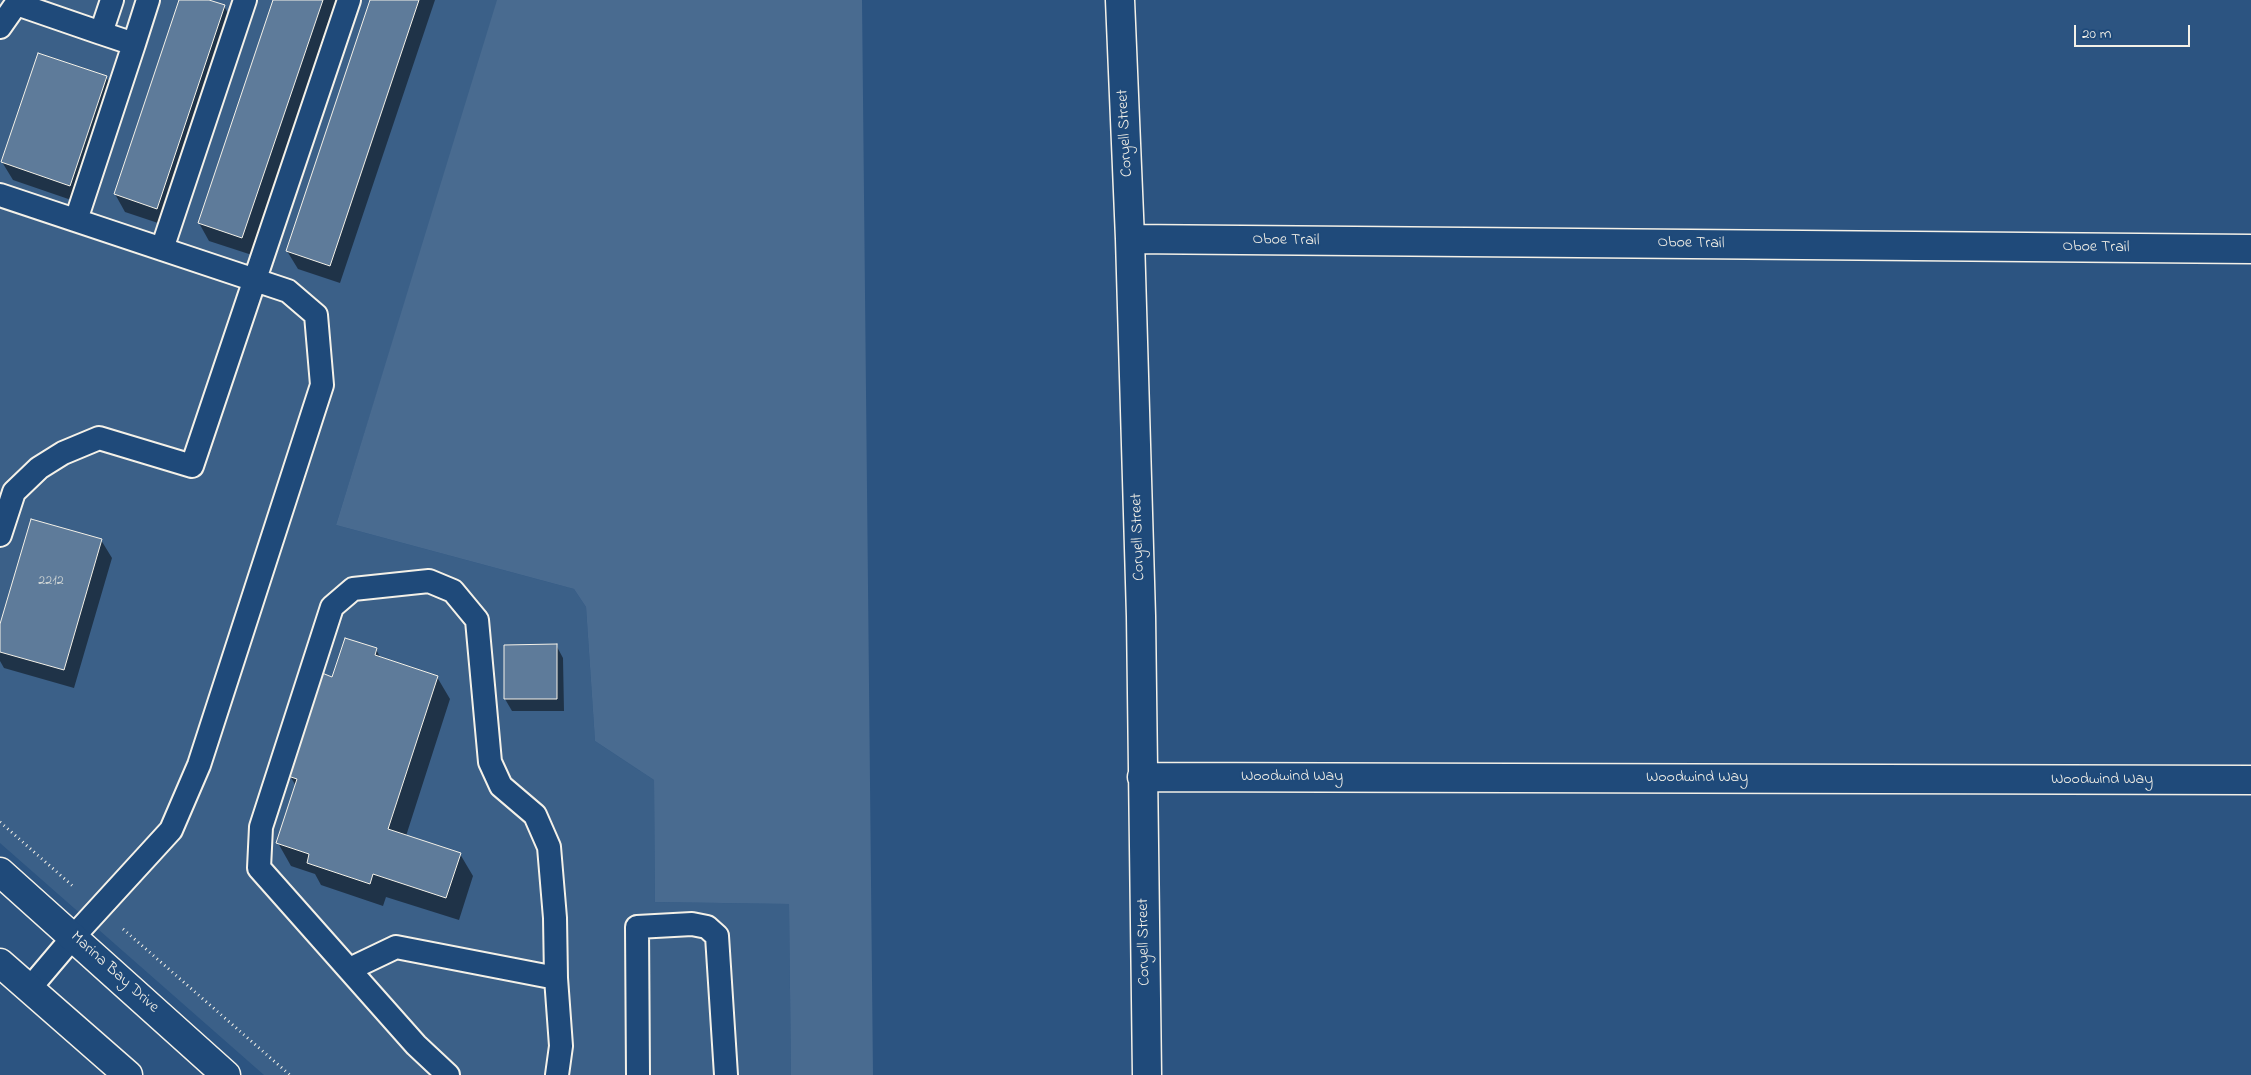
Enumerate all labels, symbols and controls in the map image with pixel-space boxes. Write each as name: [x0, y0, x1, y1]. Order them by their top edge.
scale bar: [2076, 15, 2192, 47]
text: 20 m: [2082, 23, 2111, 45]
street label: Coryell Street: [1114, 89, 1138, 177]
street label: Oboe Trail: [1252, 231, 1320, 251]
street label: Oboe Trail: [1657, 234, 1725, 254]
street label: Oboe Trail: [2062, 238, 2130, 258]
street label: Coryell Street: [1128, 493, 1150, 581]
house number: 2212: [38, 574, 64, 590]
street label: Woodwind Way: [1241, 767, 1343, 787]
street label: Woodwind Way: [1646, 768, 1748, 788]
street label: Woodwind Way: [2051, 770, 2153, 790]
street label: Coryell Street: [1135, 898, 1155, 986]
street label: Marina Bay Drive: [66, 928, 162, 1018]

